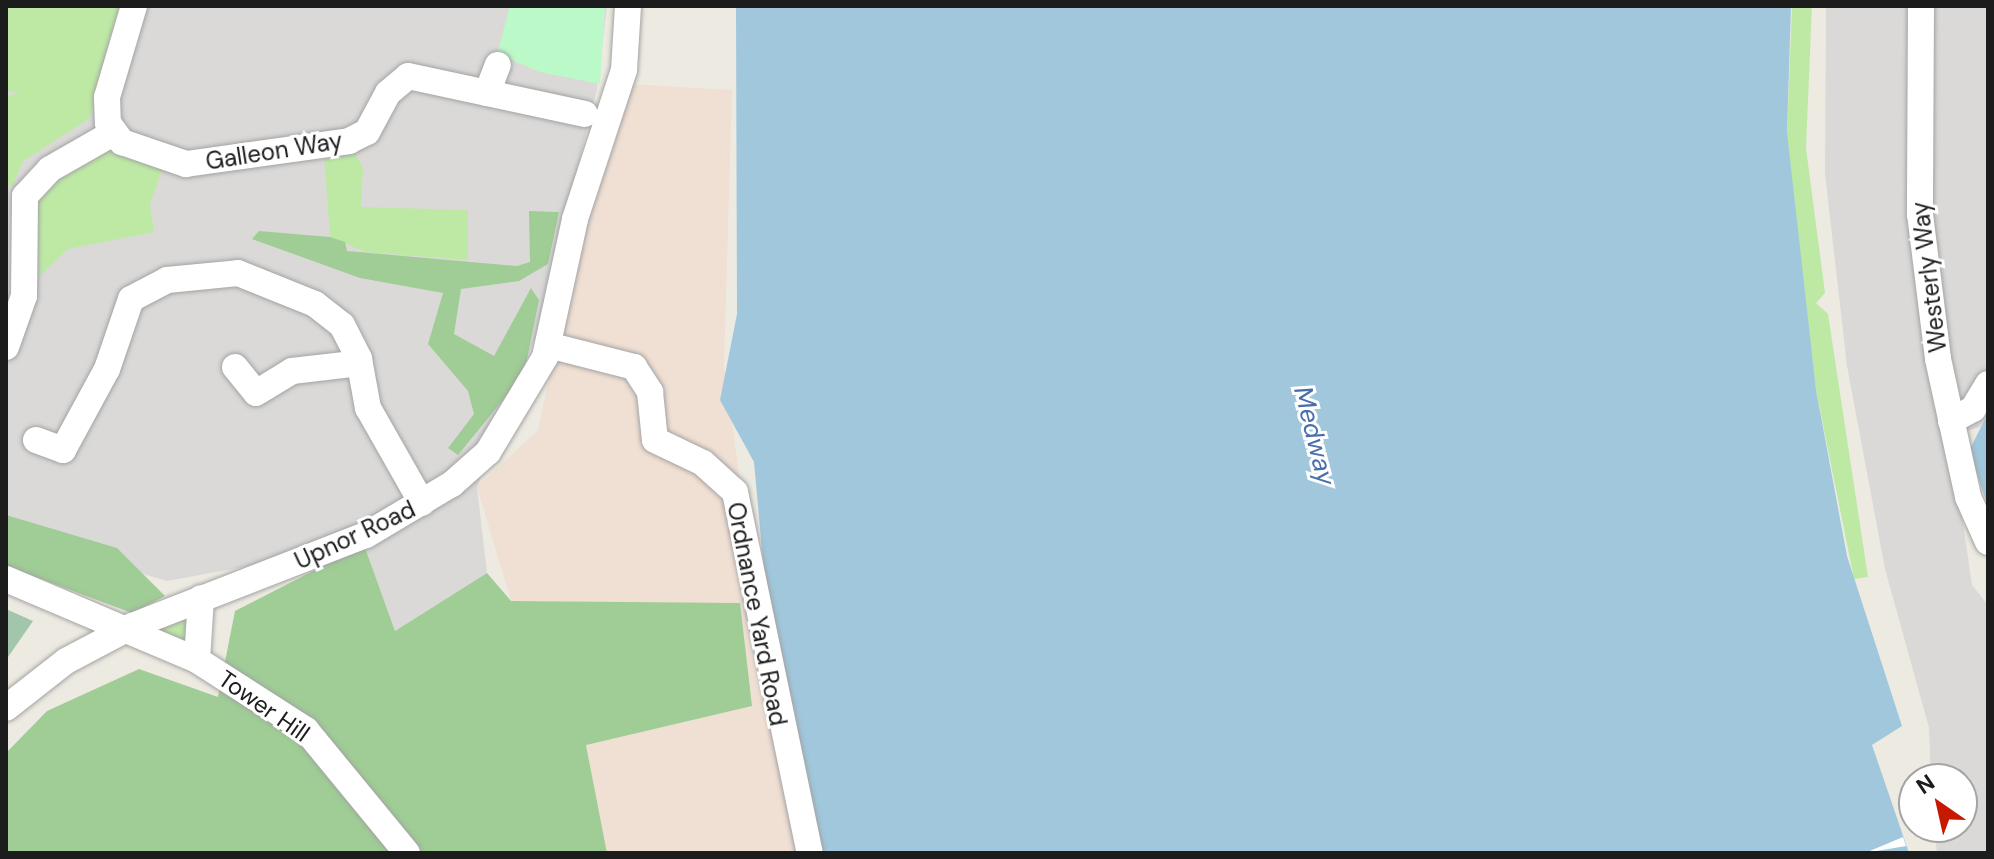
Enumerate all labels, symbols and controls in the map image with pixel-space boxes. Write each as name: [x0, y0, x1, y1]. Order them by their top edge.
street label: Galleon Way: [204, 126, 344, 176]
street label: Westerly Way: [1905, 200, 1953, 354]
water label: Medway: [1287, 383, 1341, 489]
street label: Upnor Road: [290, 495, 420, 575]
street label: Ordnance Yard Road: [721, 500, 793, 728]
street label: Tower Hill: [213, 664, 315, 748]
north arrow: [1898, 763, 1978, 843]
text: N: [1911, 768, 1940, 801]

